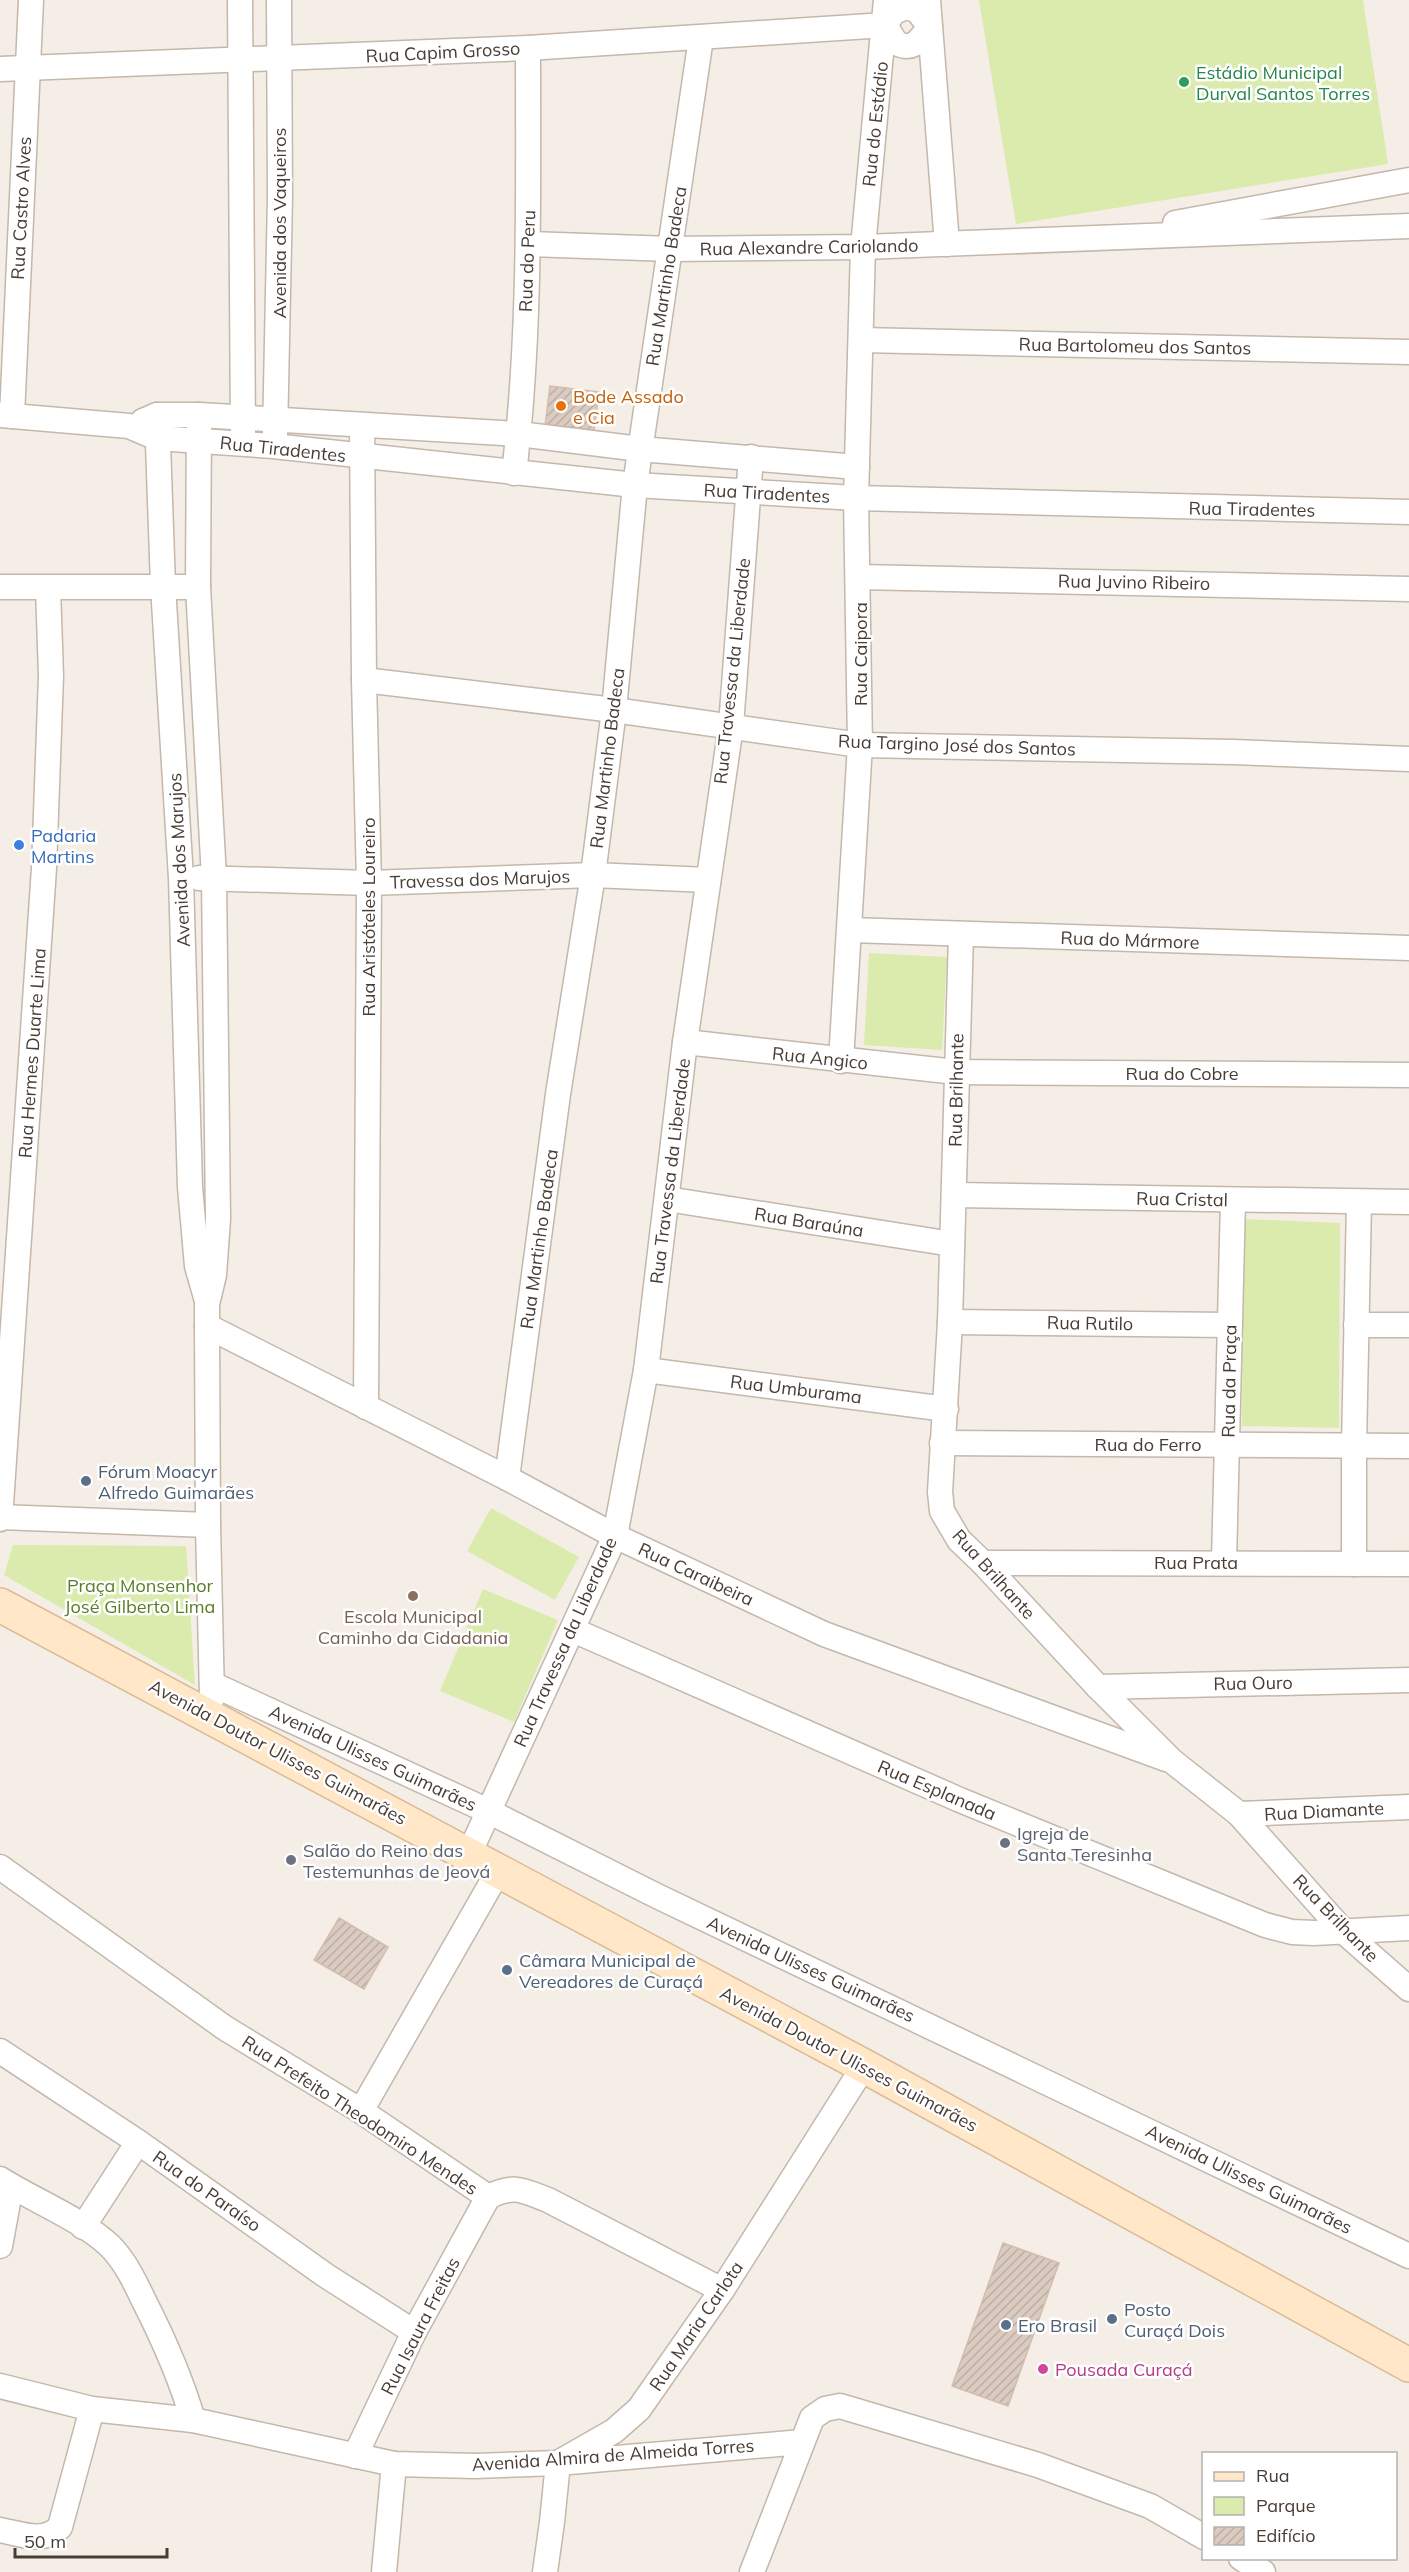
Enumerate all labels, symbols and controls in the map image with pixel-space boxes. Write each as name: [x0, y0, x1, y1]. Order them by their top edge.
street label: Rua Capim Grosso: [365, 36, 521, 68]
street label: Rua do Estádio: [857, 60, 893, 188]
place label: Estádio Municipal Durval Santos Torres: [1196, 61, 1370, 105]
marker: Estádio Municipal Durval Santos Torres: [1177, 75, 1191, 89]
street label: Avenida dos Vaqueiros: [268, 127, 291, 319]
street label: Rua Castro Alves: [6, 136, 36, 280]
street label: Rua Martinho Badeca: [640, 185, 692, 367]
street label: Rua do Peru: [514, 210, 540, 312]
street label: Rua Alexandre Cariolando: [699, 234, 919, 260]
street label: Rua Bartolomeu dos Santos: [1018, 332, 1252, 360]
place label: Bode Assado e Cia: [573, 385, 684, 429]
marker: Bode Assado e Cia: [554, 399, 568, 413]
street label: Rua Tiradentes: [219, 431, 347, 467]
street label: Rua Tiradentes: [703, 478, 831, 508]
street label: Rua Tiradentes: [1188, 496, 1316, 522]
street label: Rua Travessa da Liberdade: [709, 557, 755, 785]
street label: Rua Juvino Ribeiro: [1058, 569, 1210, 595]
street label: Rua Caipora: [849, 602, 872, 706]
street label: Rua Martinho Badeca: [585, 667, 629, 849]
street label: Rua Targino José dos Santos: [838, 729, 1076, 761]
street label: Avenida dos Marujos: [163, 772, 195, 948]
street label: Rua Aristóteles Loureiro: [357, 818, 380, 1016]
place label: Padaria Martins: [31, 824, 96, 868]
marker: Padaria Martins: [12, 838, 26, 852]
street label: Travessa dos Marujos: [389, 864, 571, 894]
street label: Rua do Mármore: [1060, 926, 1200, 954]
street label: Rua Hermes Duarte Lima: [13, 947, 51, 1159]
street label: Rua Brilhante: [944, 1033, 968, 1147]
street label: Rua Angico: [771, 1042, 869, 1074]
street label: Rua Travessa da Liberdade: [645, 1057, 695, 1285]
street label: Rua do Cobre: [1125, 1062, 1239, 1085]
street label: Rua Martinho Badeca: [515, 1148, 563, 1330]
street label: Rua Cristal: [1136, 1187, 1228, 1211]
street label: Rua Baraúna: [753, 1202, 865, 1242]
street label: Rua Rutilo: [1047, 1311, 1133, 1335]
street label: Rua da Praça: [1217, 1324, 1241, 1438]
street label: Rua Umburama: [729, 1370, 863, 1408]
street label: Rua do Ferro: [1095, 1433, 1201, 1456]
place label: Fórum Moacyr Alfredo Guimarães: [98, 1460, 254, 1504]
marker: Fórum Moacyr Alfredo Guimarães: [79, 1474, 93, 1488]
street label: Rua Brilhante: [947, 1524, 1041, 1624]
street label: Rua Travessa da Liberdade: [508, 1534, 622, 1750]
street label: Rua Caraibeira: [635, 1537, 757, 1611]
street label: Rua Prata: [1154, 1551, 1238, 1574]
park label: Praça Monsenhor José Gilberto Lima: [65, 1574, 215, 1618]
marker: Escola Municipal Caminho da Cidadania: [406, 1589, 420, 1603]
place label: Escola Municipal Caminho da Cidadania: [318, 1605, 508, 1649]
street label: Rua Ouro: [1213, 1671, 1293, 1695]
street label: Avenida Doutor Ulisses Guimarães: [145, 1674, 411, 1830]
street label: Avenida Ulisses Guimarães: [265, 1700, 481, 1816]
street label: Rua Esplanada: [874, 1755, 1000, 1825]
street label: Rua Diamante: [1263, 1796, 1385, 1826]
place label: Igreja de Santa Teresinha: [1017, 1822, 1152, 1866]
marker: Igreja de Santa Teresinha: [998, 1836, 1012, 1850]
place label: Salão do Reino das Testemunhas de Jeová: [303, 1839, 490, 1883]
marker: Salão do Reino das Testemunhas de Jeová: [284, 1853, 298, 1867]
street label: Rua Brilhante: [1288, 1869, 1384, 1967]
street label: Avenida Ulisses Guimarães: [703, 1911, 919, 2027]
place label: Câmara Municipal de Vereadores de Curaçá: [519, 1949, 703, 1993]
marker: Câmara Municipal de Vereadores de Curaçá: [500, 1963, 514, 1977]
street label: Avenida Doutor Ulisses Guimarães: [716, 1981, 982, 2137]
street label: Rua Prefeito Theodomiro Mendes: [238, 2030, 482, 2200]
street label: Avenida Ulisses Guimarães: [1142, 2119, 1356, 2239]
street label: Rua do Paraíso: [148, 2145, 266, 2237]
street label: Rua Isaura Freitas: [375, 2253, 465, 2399]
street label: Rua Maria Carlota: [644, 2257, 748, 2395]
place label: Posto Curaçá Dois: [1124, 2298, 1225, 2342]
marker: Posto Curaçá Dois: [1105, 2312, 1119, 2326]
place label: Ero Brasil: [1018, 2314, 1097, 2337]
marker: Ero Brasil: [999, 2318, 1013, 2332]
place label: Pousada Curaçá: [1055, 2358, 1192, 2381]
marker: Pousada Curaçá: [1036, 2362, 1050, 2376]
street label: Avenida Almira de Almeida Torres: [471, 2434, 755, 2476]
legend: [1202, 2452, 1397, 2560]
text: Rua: [1256, 2464, 1290, 2487]
text: Parque: [1256, 2494, 1315, 2517]
scale bar: [15, 2521, 166, 2559]
text: Edifício: [1256, 2524, 1315, 2547]
text: 50 m: [24, 2530, 66, 2553]

